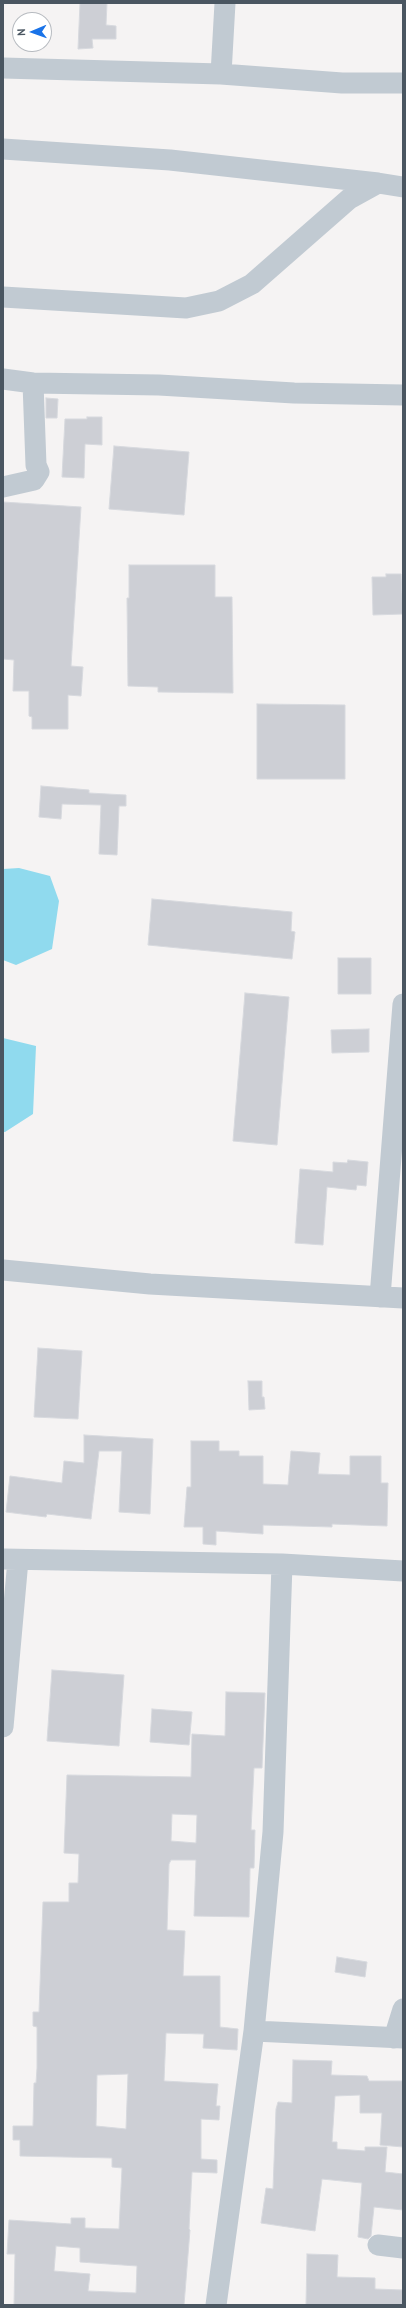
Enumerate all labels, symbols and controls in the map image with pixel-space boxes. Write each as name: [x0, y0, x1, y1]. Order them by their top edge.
north arrow: [12, 12, 52, 52]
text: N: [14, 29, 28, 36]

